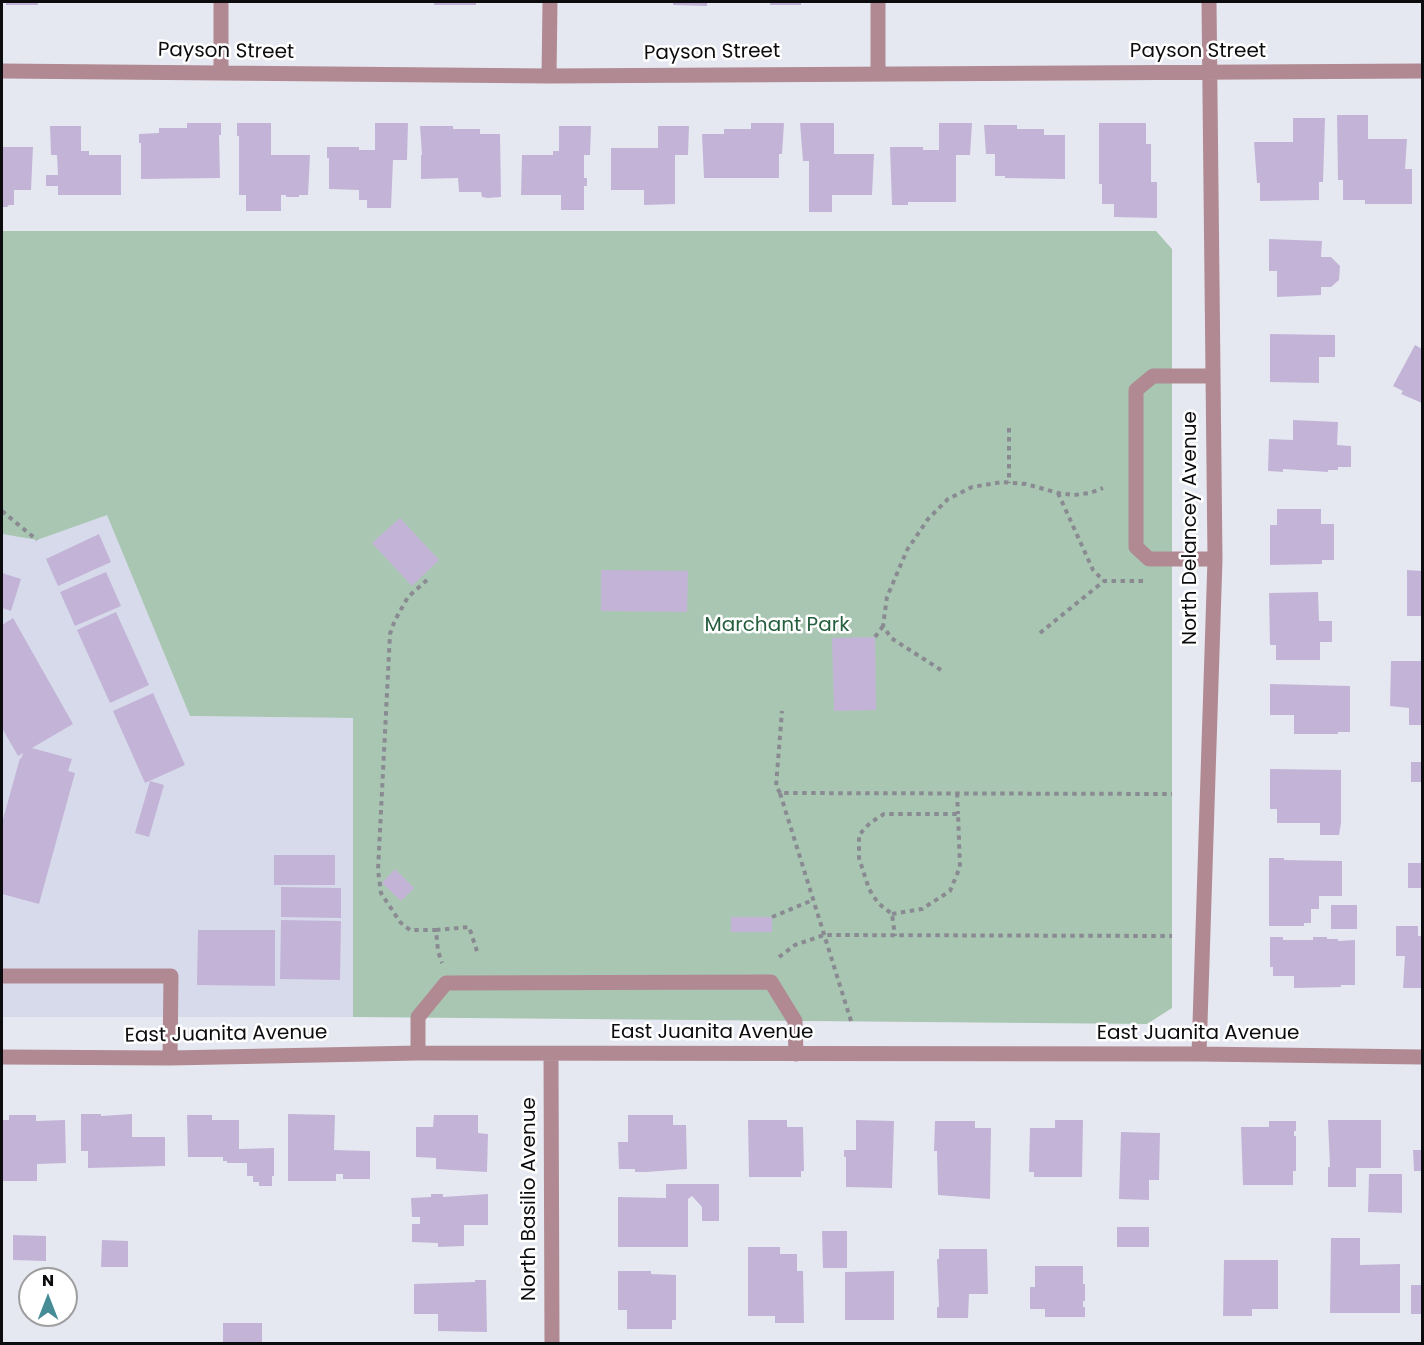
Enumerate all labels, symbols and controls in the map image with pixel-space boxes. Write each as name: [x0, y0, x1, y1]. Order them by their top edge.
street label: Payson Street: [158, 39, 294, 65]
street label: Payson Street: [644, 40, 780, 66]
street label: Payson Street: [1130, 40, 1266, 64]
street label: North Delancey Avenue: [1179, 411, 1203, 645]
park label: Marchant Park: [705, 614, 849, 638]
street label: East Juanita Avenue: [124, 1021, 328, 1049]
street label: East Juanita Avenue: [611, 1021, 813, 1045]
street label: East Juanita Avenue: [1097, 1022, 1299, 1046]
street label: North Basilio Avenue: [518, 1097, 542, 1301]
north arrow: [18, 1267, 78, 1327]
text: N: [42, 1269, 54, 1292]

